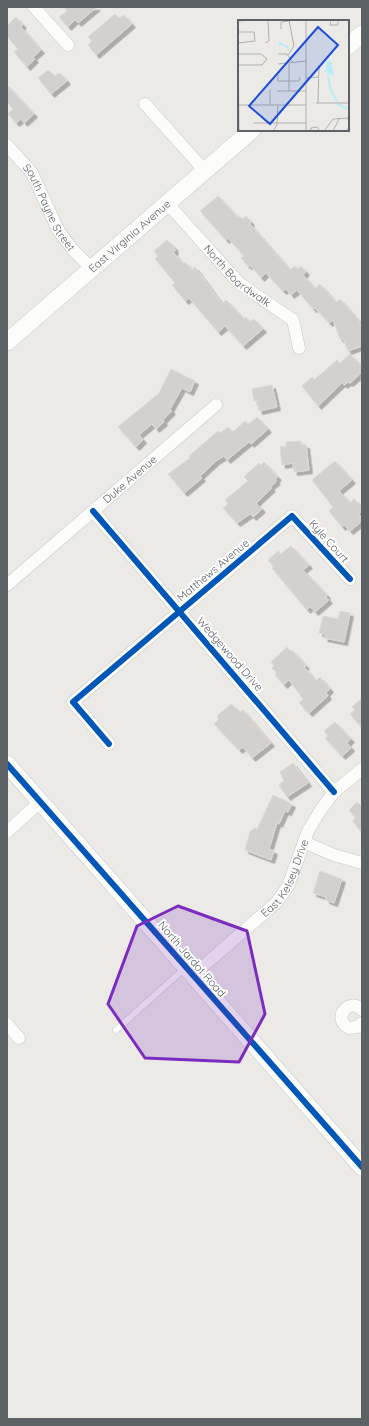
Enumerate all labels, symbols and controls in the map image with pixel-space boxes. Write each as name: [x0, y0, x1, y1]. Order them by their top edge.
inset map: [238, 20, 349, 131]
street label: South Payne Street: [20, 161, 78, 254]
street label: East Virginia Avenue: [86, 197, 173, 275]
street label: North Boardwalk: [201, 242, 274, 310]
street label: Duke Avenue: [100, 452, 160, 506]
street label: Kyle Court: [306, 517, 352, 566]
street label: Matthews Avenue: [174, 536, 252, 604]
street label: Wedgewood Drive: [194, 614, 266, 694]
street label: East Kelsey Drive: [258, 837, 311, 920]
street label: North Jardot Road: [155, 918, 229, 1000]

